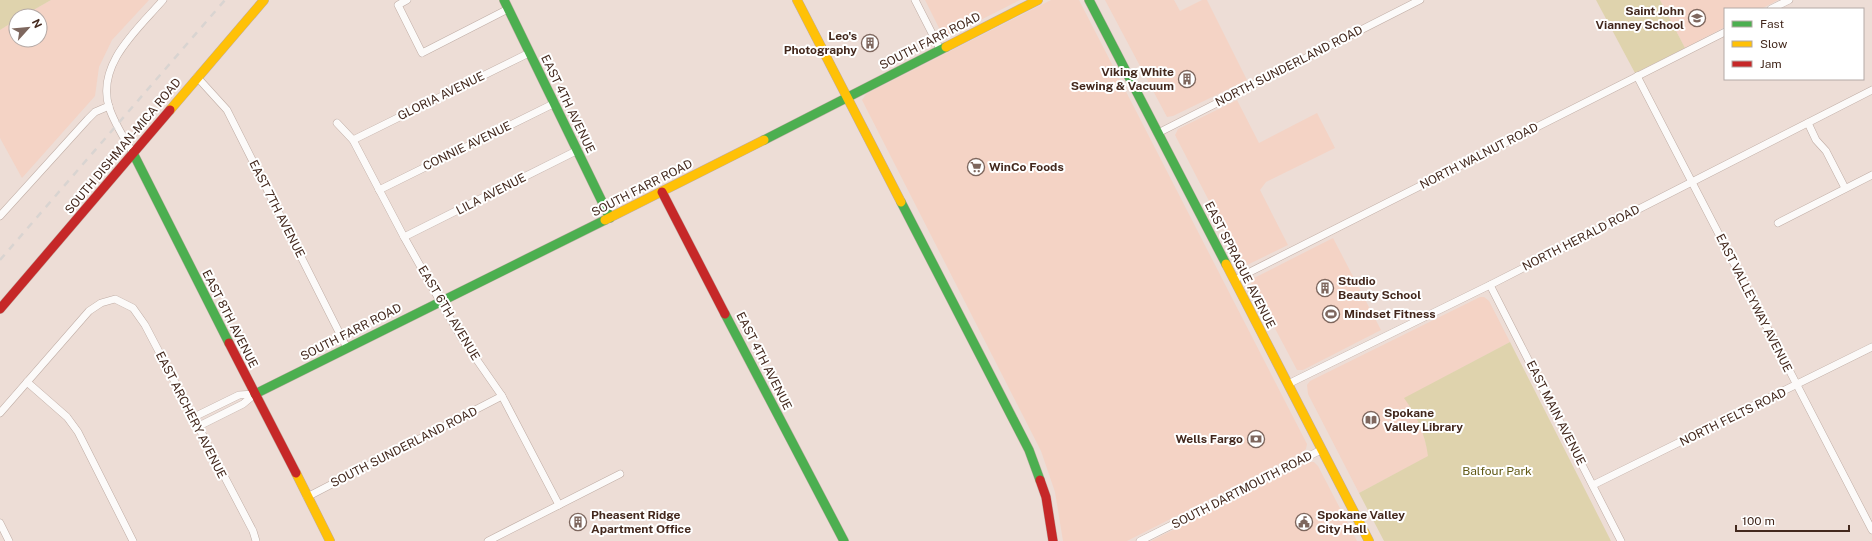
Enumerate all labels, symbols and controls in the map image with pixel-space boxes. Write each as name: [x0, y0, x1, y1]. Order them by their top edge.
place label: Saint John Vianney School: [1596, 4, 1684, 32]
north arrow: [8, 8, 48, 48]
school or university icon: Saint John Vianney School: [1687, 8, 1707, 28]
legend: [1724, 8, 1864, 80]
street label: SOUTH FARR ROAD: [877, 9, 983, 73]
text: N: [30, 17, 44, 30]
text: Fast: [1760, 17, 1785, 31]
street label: NORTH SUNDERLAND ROAD: [1213, 23, 1365, 109]
place label: Leo's Photography: [784, 29, 857, 57]
building icon: Leo's Photography: [860, 33, 880, 53]
text: Slow: [1760, 37, 1788, 51]
street label: EAST 4TH AVENUE: [538, 52, 598, 156]
text: Jam: [1760, 57, 1782, 71]
place label: Viking White Sewing & Vacuum: [1071, 65, 1174, 93]
street label: GLORIA AVENUE: [395, 69, 487, 123]
building icon: Viking White Sewing & Vacuum: [1177, 69, 1197, 89]
street label: SOUTH DISHMAN-MICA ROAD: [62, 75, 184, 217]
street label: CONNIE AVENUE: [421, 119, 513, 173]
street label: NORTH WALNUT ROAD: [1417, 120, 1541, 192]
street label: SOUTH FARR ROAD: [589, 156, 695, 220]
supermarket icon: WinCo Foods: [966, 157, 986, 177]
street label: EAST 7TH AVENUE: [246, 158, 308, 260]
place label: WinCo Foods: [989, 160, 1064, 174]
street label: LILA AVENUE: [454, 170, 528, 218]
street label: EAST SPRAGUE AVENUE: [1202, 199, 1278, 331]
street label: NORTH HERALD ROAD: [1520, 202, 1642, 274]
street label: EAST VALLEYWAY AVENUE: [1713, 232, 1795, 374]
street label: EAST 6TH AVENUE: [415, 263, 483, 363]
street label: EAST 8TH AVENUE: [199, 268, 261, 370]
place label: Studio Beauty School: [1338, 274, 1421, 302]
building icon: Studio Beauty School: [1315, 278, 1335, 298]
street label: SOUTH FARR ROAD: [298, 300, 404, 364]
sports icon: Mindset Fitness: [1321, 304, 1341, 324]
place label: Mindset Fitness: [1344, 307, 1436, 321]
street label: EAST 4TH AVENUE: [733, 310, 795, 412]
street label: EAST ARCHERY AVENUE: [153, 349, 229, 481]
street label: EAST MAIN AVENUE: [1524, 358, 1588, 468]
street label: NORTH FELTS ROAD: [1677, 385, 1789, 449]
street label: SOUTH SUNDERLAND ROAD: [328, 404, 480, 490]
place label: Spokane Valley Library: [1384, 406, 1463, 434]
library icon: Spokane Valley Library: [1361, 410, 1381, 430]
bank icon: Wells Fargo: [1246, 429, 1266, 449]
place label: Wells Fargo: [1175, 432, 1243, 446]
street label: SOUTH DARTMOUTH ROAD: [1169, 448, 1315, 532]
park label: Balfour Park: [1462, 464, 1532, 478]
scale bar: [1736, 507, 1849, 533]
place label: Pheasent Ridge Apartment Office: [591, 508, 691, 536]
place label: Spokane Valley City Hall: [1317, 508, 1405, 536]
building icon: Pheasent Ridge Apartment Office: [568, 512, 588, 532]
public building icon: Spokane Valley City Hall: [1294, 512, 1314, 532]
text: 100 m: [1742, 514, 1775, 528]

